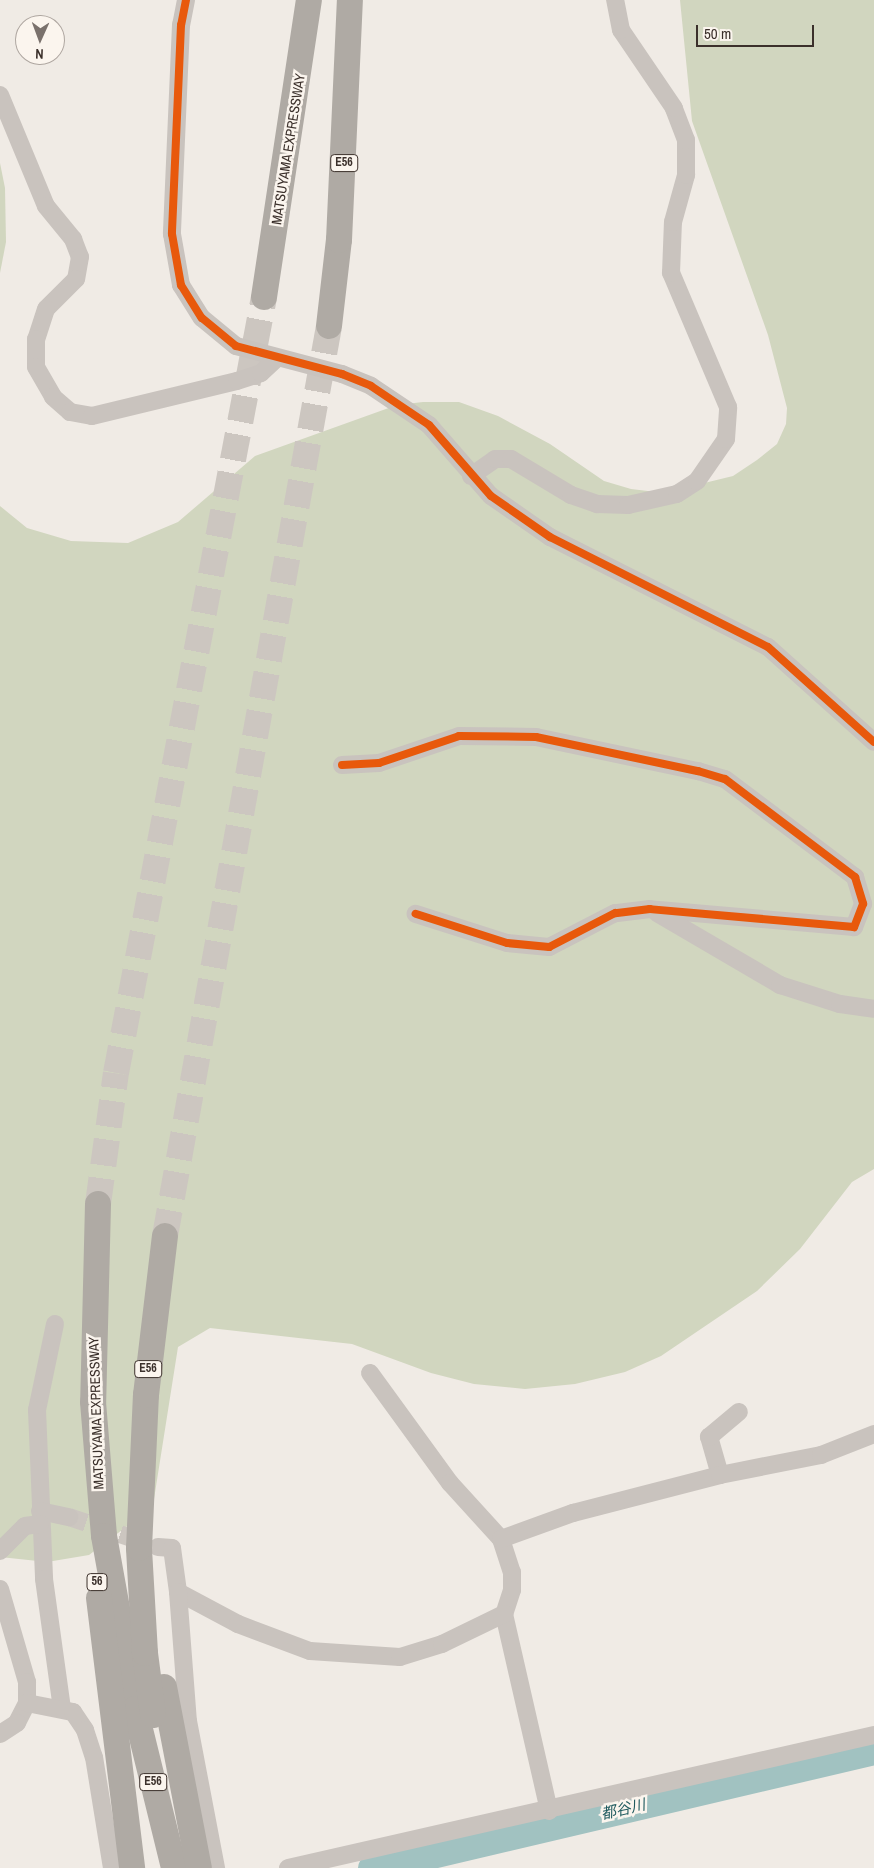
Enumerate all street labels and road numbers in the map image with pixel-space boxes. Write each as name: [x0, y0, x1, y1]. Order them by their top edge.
street label: MATSUYAMA EXPRESSWAY: [268, 72, 308, 226]
road number: E56: [329, 154, 359, 172]
street label: MATSUYAMA EXPRESSWAY: [85, 1336, 107, 1490]
road number: E56: [133, 1360, 163, 1378]
road number: 56: [86, 1572, 108, 1591]
road number: E56: [138, 1772, 168, 1791]

